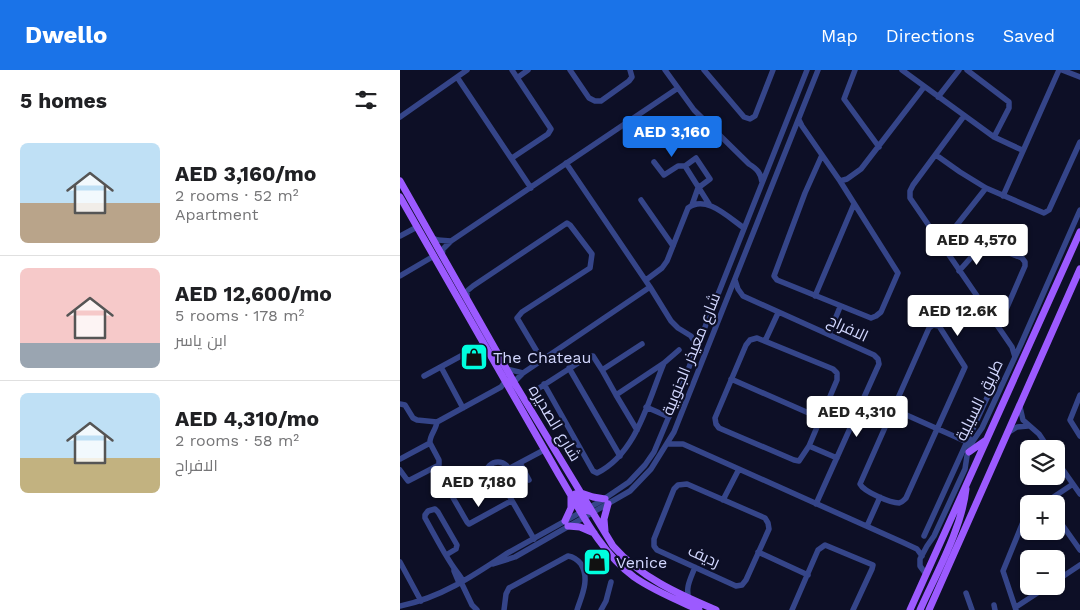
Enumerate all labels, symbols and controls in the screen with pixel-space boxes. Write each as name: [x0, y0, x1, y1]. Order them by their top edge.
text: Dwello: [25, 21, 107, 49]
text: Map: [821, 25, 858, 46]
text: Directions: [886, 25, 975, 46]
text: Saved: [1003, 25, 1055, 46]
icon: filters: [352, 86, 380, 114]
text: 5 homes: [20, 88, 107, 113]
pin: AED 3,160: [615, 116, 729, 158]
text: AED 3,160: [634, 122, 710, 141]
text: AED 3,160/mo: [175, 161, 316, 186]
icon: home: [60, 163, 120, 223]
text: 2 rooms · 52 m²: [175, 186, 299, 205]
text: Apartment: [175, 205, 258, 224]
pin: AED 4,570: [920, 224, 1034, 266]
text: AED 4,570: [937, 230, 1017, 249]
text: AED 12,600/mo: [175, 281, 332, 306]
icon: home: [60, 288, 120, 348]
street label: شارع معيذر الجنوبية: [658, 290, 726, 419]
pin: AED 12.6K: [901, 294, 1015, 337]
text: AED 12.6K: [919, 301, 997, 320]
text: 5 rooms · 178 m²: [175, 306, 304, 325]
street label: الافراح: [824, 310, 871, 347]
text: ابن ياسر: [175, 331, 227, 350]
shop icon: The Chateau: [459, 342, 489, 372]
place label: The Chateau: [493, 348, 591, 367]
street label: طريق السيلية: [951, 356, 1008, 444]
street label: شارع الصديره: [523, 381, 585, 466]
pin: AED 4,310: [800, 396, 914, 438]
text: AED 4,310: [818, 402, 896, 421]
text: AED 4,310/mo: [175, 406, 319, 431]
icon: home: [60, 413, 120, 473]
text: 2 rooms · 58 m²: [175, 431, 299, 450]
map controls: [1020, 440, 1065, 595]
button: layers: [1020, 440, 1065, 485]
text: الافراح: [175, 456, 218, 475]
pin: AED 7,180: [422, 466, 536, 508]
text: AED 7,180: [442, 472, 516, 491]
button: +: [1020, 495, 1065, 540]
street label: رديف: [685, 541, 723, 571]
shop icon: Venice: [582, 547, 612, 577]
button: −: [1020, 550, 1065, 595]
place label: Venice: [616, 553, 667, 572]

